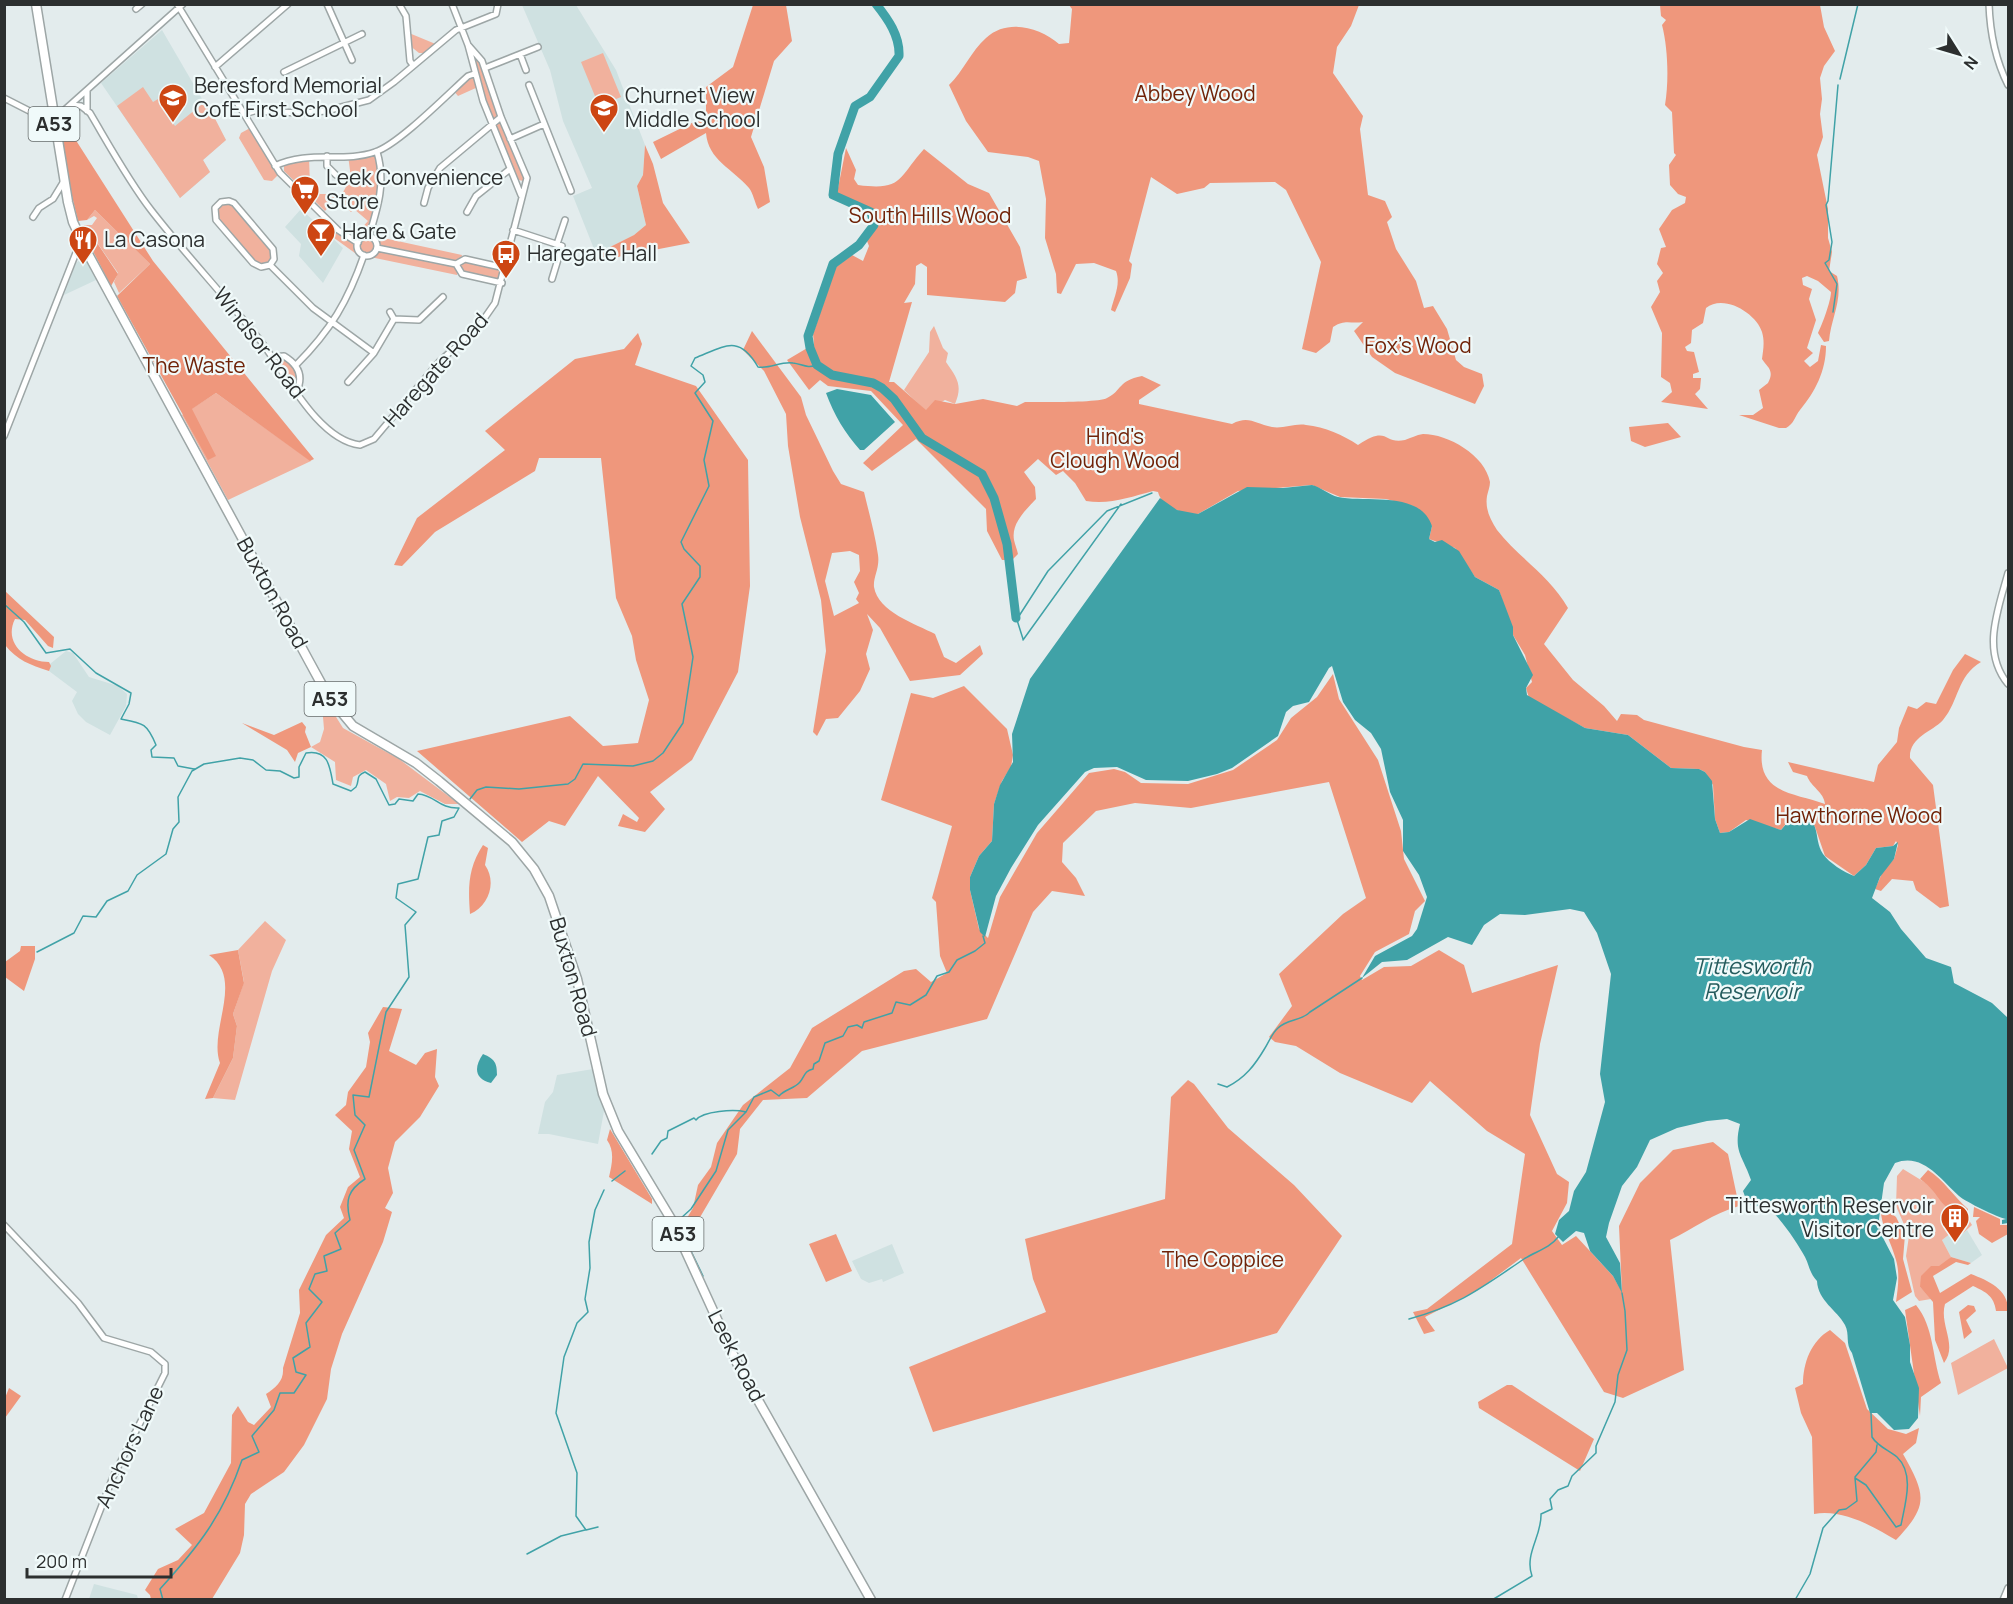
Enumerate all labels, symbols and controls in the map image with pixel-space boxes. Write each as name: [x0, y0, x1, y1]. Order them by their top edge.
north arrow: [1929, 24, 1989, 84]
text: N: [1959, 52, 1983, 74]
place label: Beresford Memorial CofE First School: [194, 71, 382, 123]
park label: Abbey Wood: [1134, 79, 1256, 107]
place label: Churnet View Middle School: [625, 81, 761, 133]
school or university icon: Beresford Memorial CofE First School: [157, 82, 189, 124]
school or university icon: Churnet View Middle School: [588, 92, 620, 134]
road number: A53: [28, 107, 80, 141]
place label: Leek Convenience Store: [326, 163, 503, 215]
supermarket icon: Leek Convenience Store: [289, 174, 321, 216]
park label: South Hills Wood: [849, 201, 1011, 229]
bar icon: Hare & Gate: [305, 216, 337, 258]
place label: Hare & Gate: [342, 217, 457, 245]
restaurant icon: La Casona: [67, 224, 99, 266]
place label: La Casona: [104, 225, 205, 253]
bus stop icon: Haregate Hall: [490, 238, 522, 280]
place label: Haregate Hall: [527, 239, 657, 267]
street label: Windsor Road: [208, 281, 312, 404]
street label: Haregate Road: [377, 306, 494, 432]
park label: Fox's Wood: [1364, 331, 1472, 359]
park label: The Waste: [142, 351, 246, 379]
park label: Hind's Clough Wood: [1050, 422, 1180, 474]
street label: Buxton Road: [231, 532, 315, 653]
road number: A53: [304, 682, 356, 716]
park label: Hawthorne Wood: [1775, 801, 1943, 829]
street label: Buxton Road: [544, 914, 604, 1040]
water label: Tittesworth Reservoir: [1693, 951, 1812, 1006]
place label: Tittesworth Reservoir Visitor Centre: [1726, 1191, 1934, 1243]
building icon: Tittesworth Reservoir Visitor Centre: [1939, 1202, 1971, 1244]
road number: A53: [652, 1217, 704, 1251]
park label: The Coppice: [1162, 1245, 1284, 1273]
street label: Leek Road: [702, 1305, 772, 1406]
street label: Anchors Lane: [89, 1381, 170, 1512]
scale bar: [27, 1541, 171, 1579]
text: 200 m: [36, 1549, 87, 1573]

